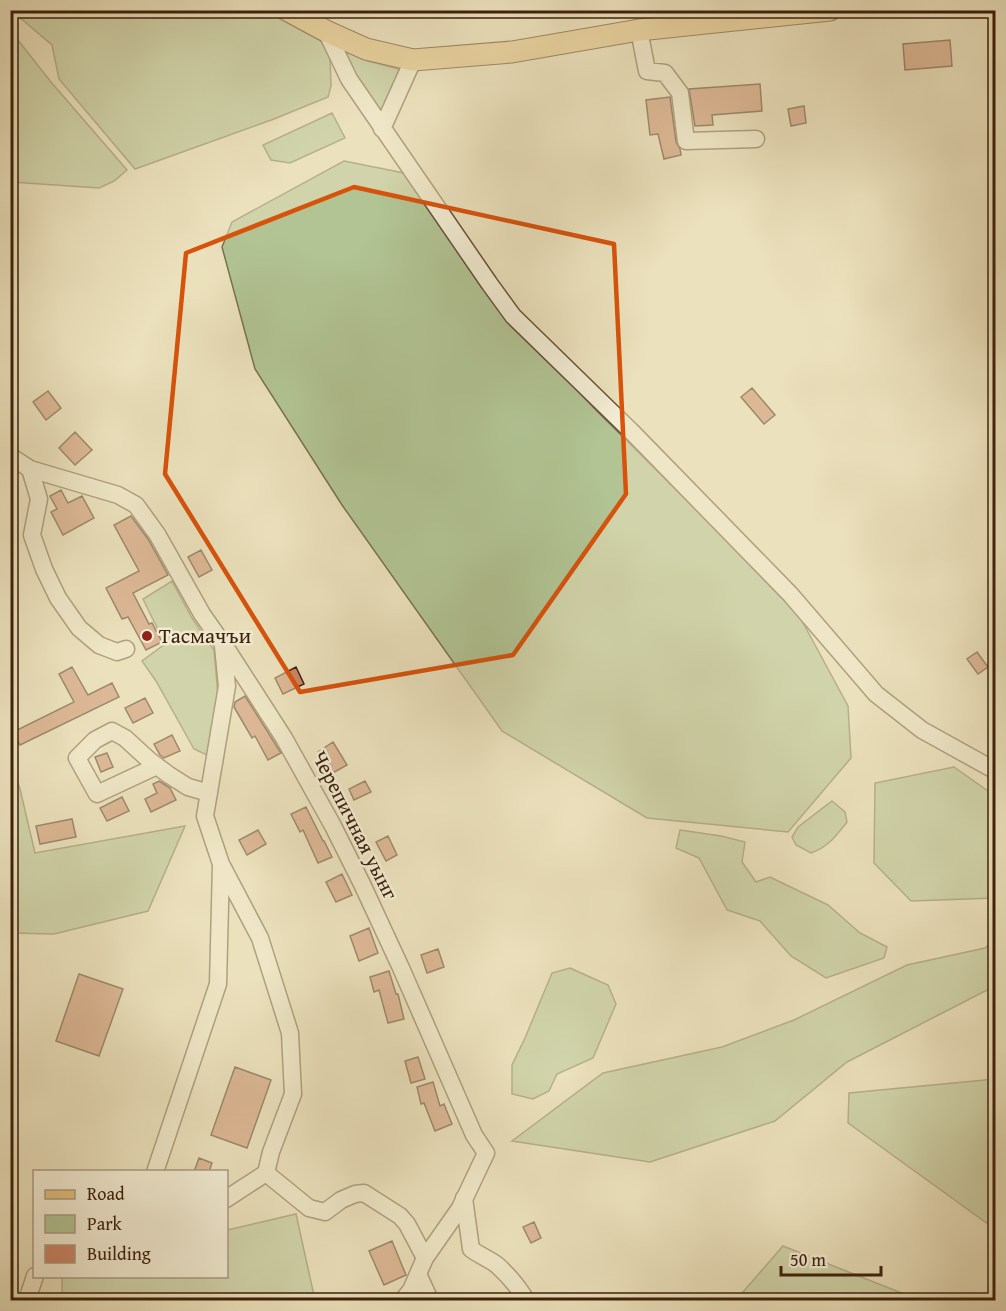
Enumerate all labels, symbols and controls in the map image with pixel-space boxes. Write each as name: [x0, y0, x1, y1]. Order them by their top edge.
place label: Тасмачъи: [159, 620, 251, 651]
marker: Тасмачъи: [140, 629, 154, 643]
street label: Черепичная уынг: [305, 745, 406, 905]
legend: [33, 1170, 228, 1278]
text: Road: [87, 1180, 125, 1207]
text: Park: [87, 1210, 123, 1237]
scale bar: [781, 1239, 882, 1277]
text: Building: [87, 1240, 151, 1267]
text: 50 m: [790, 1246, 826, 1273]

